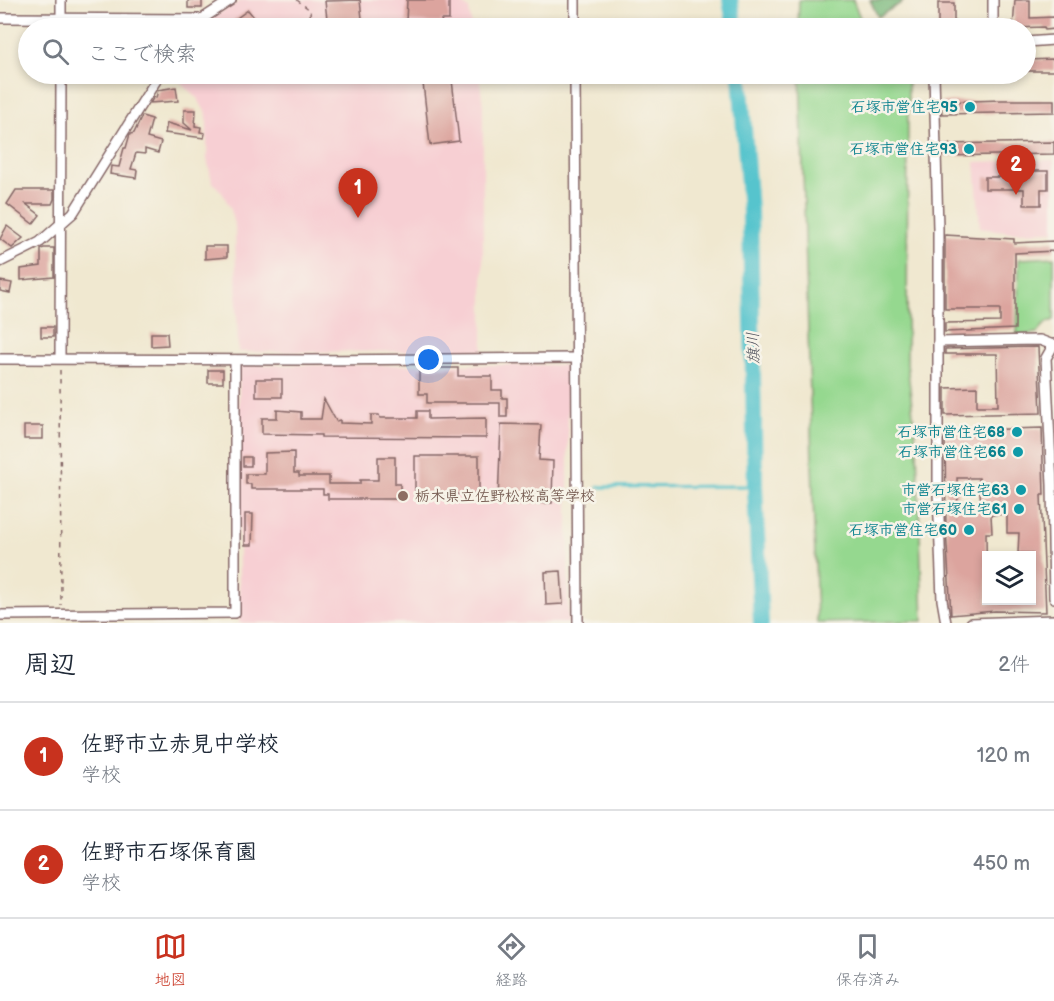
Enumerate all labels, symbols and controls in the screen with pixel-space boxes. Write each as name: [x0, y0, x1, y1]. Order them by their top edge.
search box: [18, 18, 1036, 84]
icon: search: [39, 35, 72, 68]
text: ここで検索: [87, 41, 197, 68]
place label: 石塚市営住宅95: [851, 98, 958, 117]
marker: 石塚市営住宅95: [963, 100, 977, 114]
place label: 石塚市営住宅93: [849, 140, 957, 159]
marker: 石塚市営住宅93: [962, 142, 976, 156]
pin: 2: [996, 146, 1036, 195]
pin: 1: [338, 168, 378, 218]
water label: 旗川: [744, 332, 764, 364]
your location: [414, 345, 443, 374]
place label: 石塚市営住宅68: [897, 423, 1005, 442]
marker: 石塚市営住宅68: [1010, 425, 1024, 439]
place label: 石塚市営住宅66: [898, 443, 1006, 462]
marker: 石塚市営住宅66: [1011, 445, 1025, 459]
place label: 市営石塚住宅63: [901, 481, 1009, 500]
marker: 市営石塚住宅63: [1014, 483, 1028, 497]
place label: 栃木県立佐野松桜高等学校: [415, 487, 595, 506]
marker: 栃木県立佐野松桜高等学校: [396, 489, 410, 503]
place label: 市営石塚住宅61: [902, 500, 1007, 519]
marker: 市営石塚住宅61: [1012, 502, 1026, 516]
place label: 石塚市営住宅60: [849, 521, 957, 540]
marker: 石塚市営住宅60: [962, 523, 976, 537]
map controls: [982, 551, 1036, 605]
button: layers: [982, 551, 1036, 605]
text: 周辺: [24, 650, 76, 681]
text: 2件: [998, 653, 1030, 677]
text: 佐野市立赤見中学校: [81, 731, 279, 758]
text: 1: [39, 744, 48, 768]
text: 120 m: [977, 744, 1030, 768]
text: 学校: [81, 763, 121, 787]
text: 佐野市石塚保育園: [81, 839, 257, 866]
text: 2: [38, 852, 49, 876]
text: 450 m: [973, 852, 1030, 876]
text: 学校: [81, 871, 121, 895]
tab: 地図: [154, 930, 187, 990]
tab: 経路: [495, 930, 528, 990]
tab: 保存済み: [836, 930, 900, 990]

